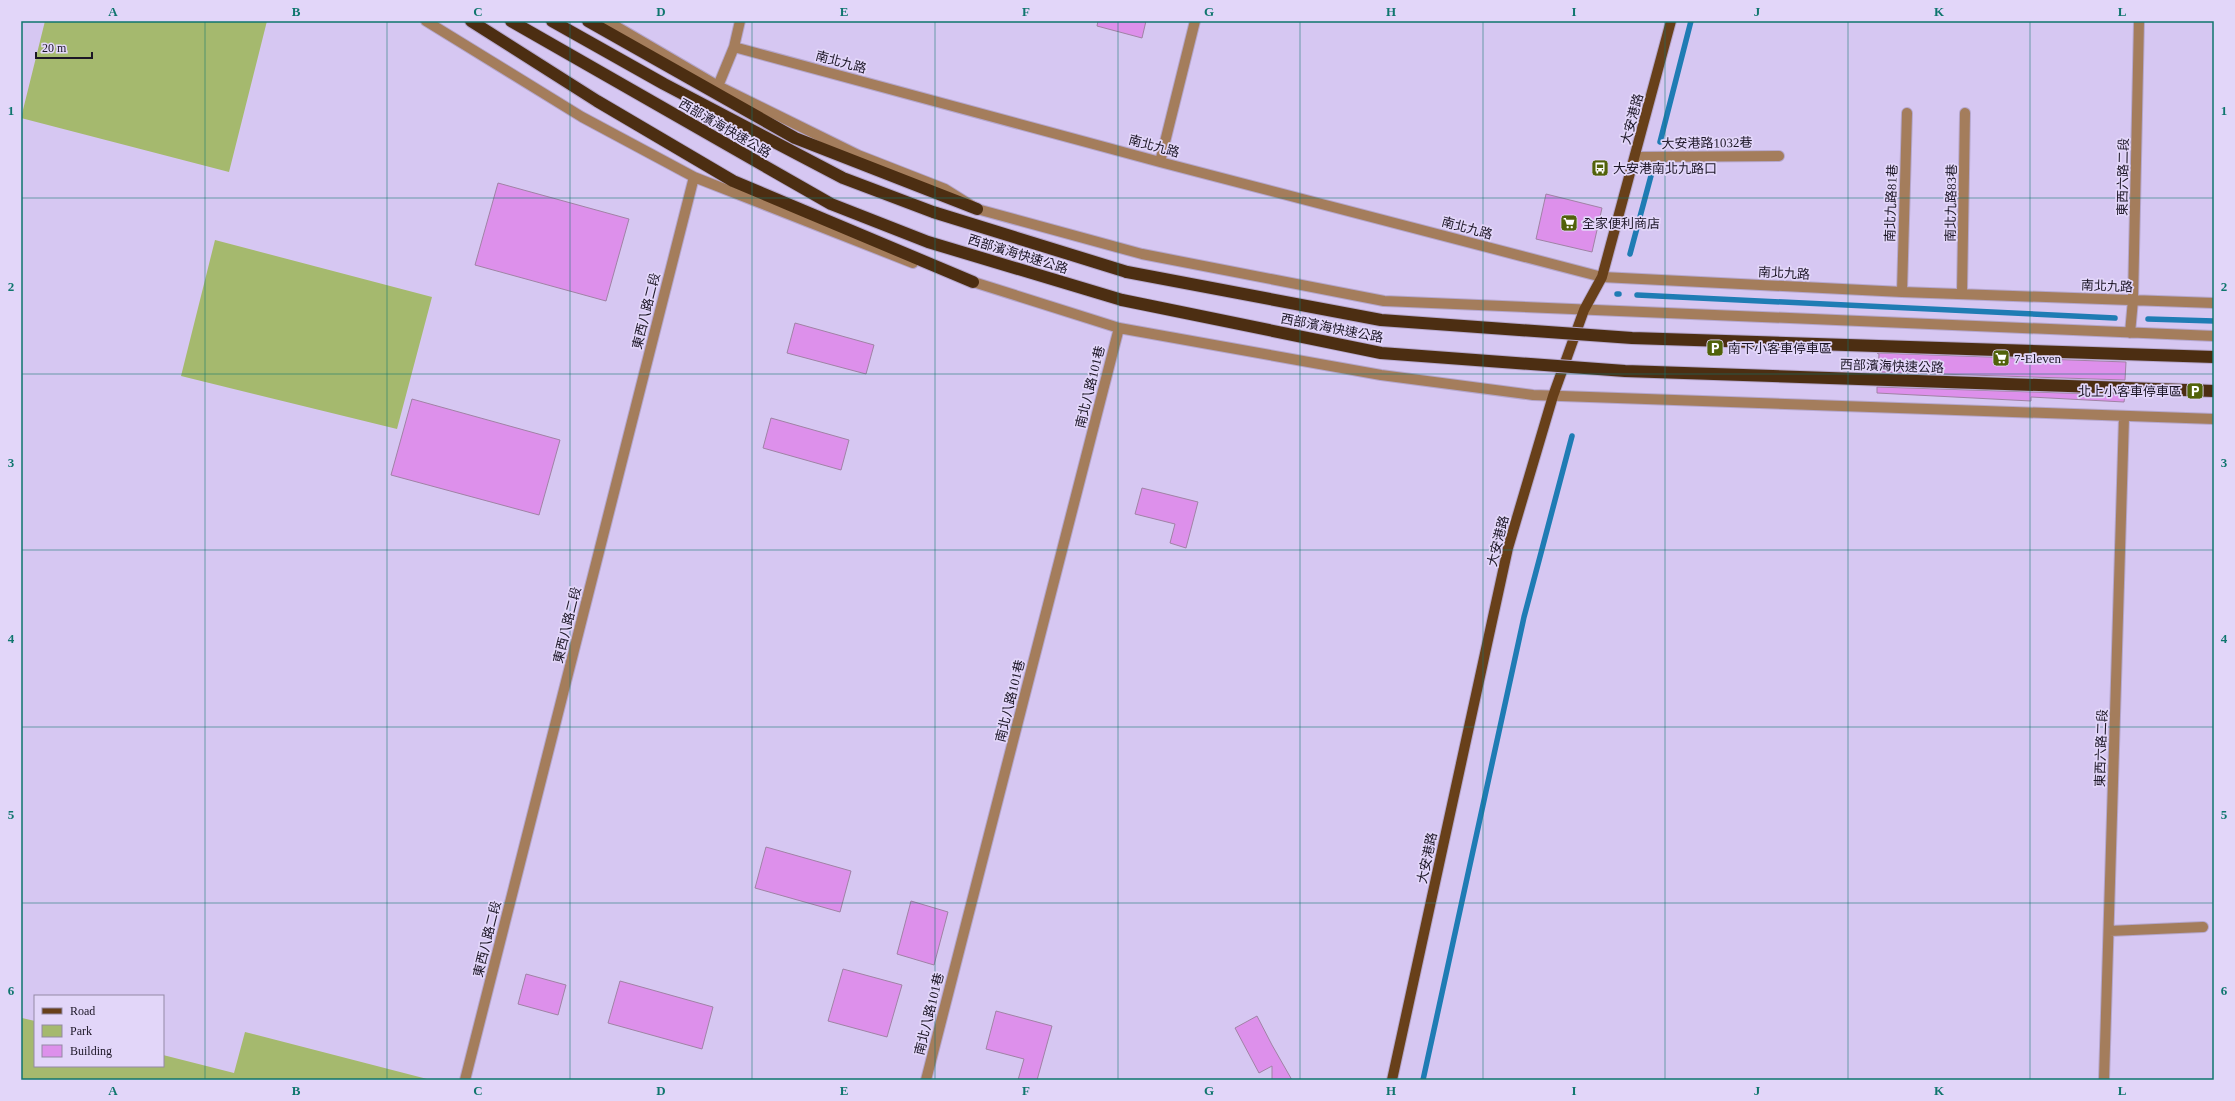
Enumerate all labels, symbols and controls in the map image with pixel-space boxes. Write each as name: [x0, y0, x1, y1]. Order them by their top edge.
text: A: [108, 4, 118, 19]
text: B: [292, 4, 301, 19]
text: C: [473, 4, 483, 19]
text: D: [656, 4, 666, 19]
text: E: [840, 4, 848, 19]
text: F: [1022, 4, 1030, 19]
text: G: [1204, 4, 1214, 19]
text: H: [1386, 4, 1396, 19]
text: I: [1571, 4, 1577, 19]
text: J: [1754, 4, 1761, 19]
text: K: [1934, 4, 1945, 19]
text: L: [2118, 4, 2127, 19]
scale bar: [36, 34, 92, 60]
text: 20 m: [42, 41, 67, 55]
street label: 南北九路: [814, 48, 868, 76]
street label: 大安港路: [1618, 92, 1646, 146]
street label: 西部濱海快速公路: [676, 96, 774, 160]
text: 1: [8, 103, 14, 118]
text: 1: [2221, 103, 2227, 118]
street label: 南北九路: [1127, 132, 1181, 160]
street label: 大安港路1032巷: [1661, 135, 1753, 151]
street label: 東西六路二段: [2115, 138, 2131, 216]
bus stop icon: 大安港南北九路口: [1590, 158, 1610, 178]
place label: 大安港南北九路口: [1613, 161, 1717, 176]
street label: 南北九路81巷: [1882, 164, 1900, 242]
street label: 南北九路83巷: [1943, 164, 1959, 242]
supermarket icon: 全家便利商店: [1559, 213, 1579, 233]
street label: 南北九路: [1440, 214, 1494, 242]
place label: 全家便利商店: [1582, 216, 1660, 231]
street label: 西部濱海快速公路: [966, 232, 1070, 276]
street label: 南北九路: [1758, 264, 1810, 282]
street label: 東西八路二段: [629, 271, 663, 351]
street label: 南北九路: [2081, 278, 2133, 294]
text: 2: [8, 279, 14, 294]
text: 2: [2221, 279, 2227, 294]
street label: 西部濱海快速公路: [1280, 311, 1384, 345]
parking icon: 南下小客車停車區: [1705, 338, 1725, 358]
place label: 南下小客車停車區: [1728, 341, 1832, 356]
street label: 南北八路101巷: [1072, 344, 1108, 430]
supermarket icon: 7-Eleven: [1991, 348, 2011, 368]
place label: 7-Eleven: [2014, 351, 2061, 366]
street label: 西部濱海快速公路: [1840, 357, 1944, 375]
parking icon: 北上小客車停車區: [2185, 381, 2205, 401]
place label: 北上小客車停車區: [2078, 384, 2182, 399]
text: 3: [8, 455, 15, 470]
text: 3: [2221, 455, 2228, 470]
street label: 大安港路: [1484, 514, 1512, 568]
street label: 東西八路二段: [550, 585, 584, 665]
text: 4: [8, 631, 15, 646]
text: 4: [2221, 631, 2228, 646]
street label: 南北八路101巷: [992, 658, 1028, 744]
street label: 東西六路二段: [2092, 709, 2110, 787]
text: 5: [8, 807, 15, 822]
text: 5: [2221, 807, 2228, 822]
street label: 大安港路: [1414, 831, 1440, 885]
street label: 東西八路二段: [470, 899, 504, 979]
street label: 南北八路101巷: [911, 971, 947, 1057]
text: 6: [8, 983, 15, 998]
text: 6: [2221, 983, 2228, 998]
legend: [34, 995, 164, 1067]
text: Road: [70, 1004, 95, 1018]
text: Park: [70, 1024, 92, 1038]
text: Building: [70, 1044, 112, 1058]
text: A: [108, 1083, 118, 1098]
text: B: [292, 1083, 301, 1098]
text: C: [473, 1083, 483, 1098]
text: D: [656, 1083, 666, 1098]
text: E: [840, 1083, 848, 1098]
text: F: [1022, 1083, 1030, 1098]
text: G: [1204, 1083, 1214, 1098]
text: H: [1386, 1083, 1396, 1098]
text: I: [1571, 1083, 1577, 1098]
text: J: [1754, 1083, 1761, 1098]
text: K: [1934, 1083, 1945, 1098]
text: L: [2118, 1083, 2127, 1098]

